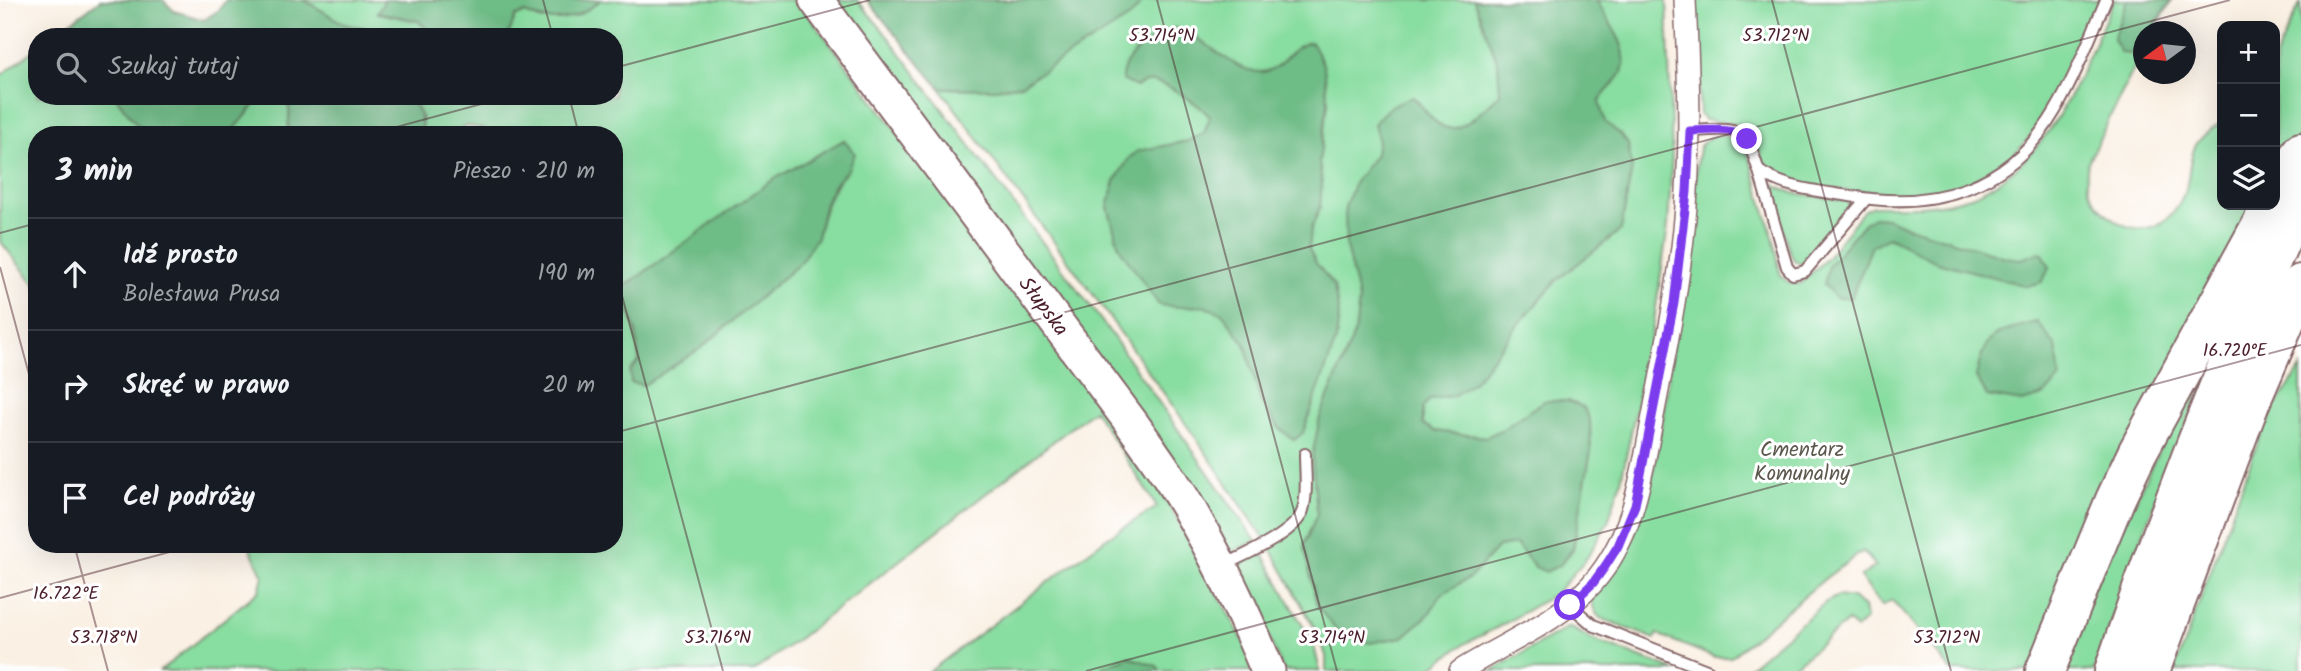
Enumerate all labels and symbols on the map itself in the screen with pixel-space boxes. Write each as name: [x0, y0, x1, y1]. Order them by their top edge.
north arrow: [2133, 21, 2196, 84]
text: 53.714°N: [1129, 22, 1195, 51]
text: 53.712°N: [1743, 22, 1809, 51]
route end: [1731, 123, 1762, 154]
street label: Słupska: [1009, 270, 1076, 344]
text: 16.720°E: [2203, 337, 2268, 366]
park label: Cmentarz Komunalny: [1754, 434, 1850, 491]
text: 16.722°E: [33, 580, 99, 609]
route start: [1554, 589, 1585, 620]
text: 53.718°N: [70, 624, 138, 653]
text: 53.716°N: [685, 624, 751, 653]
text: 53.714°N: [1299, 624, 1365, 653]
text: 53.712°N: [1914, 624, 1980, 653]

